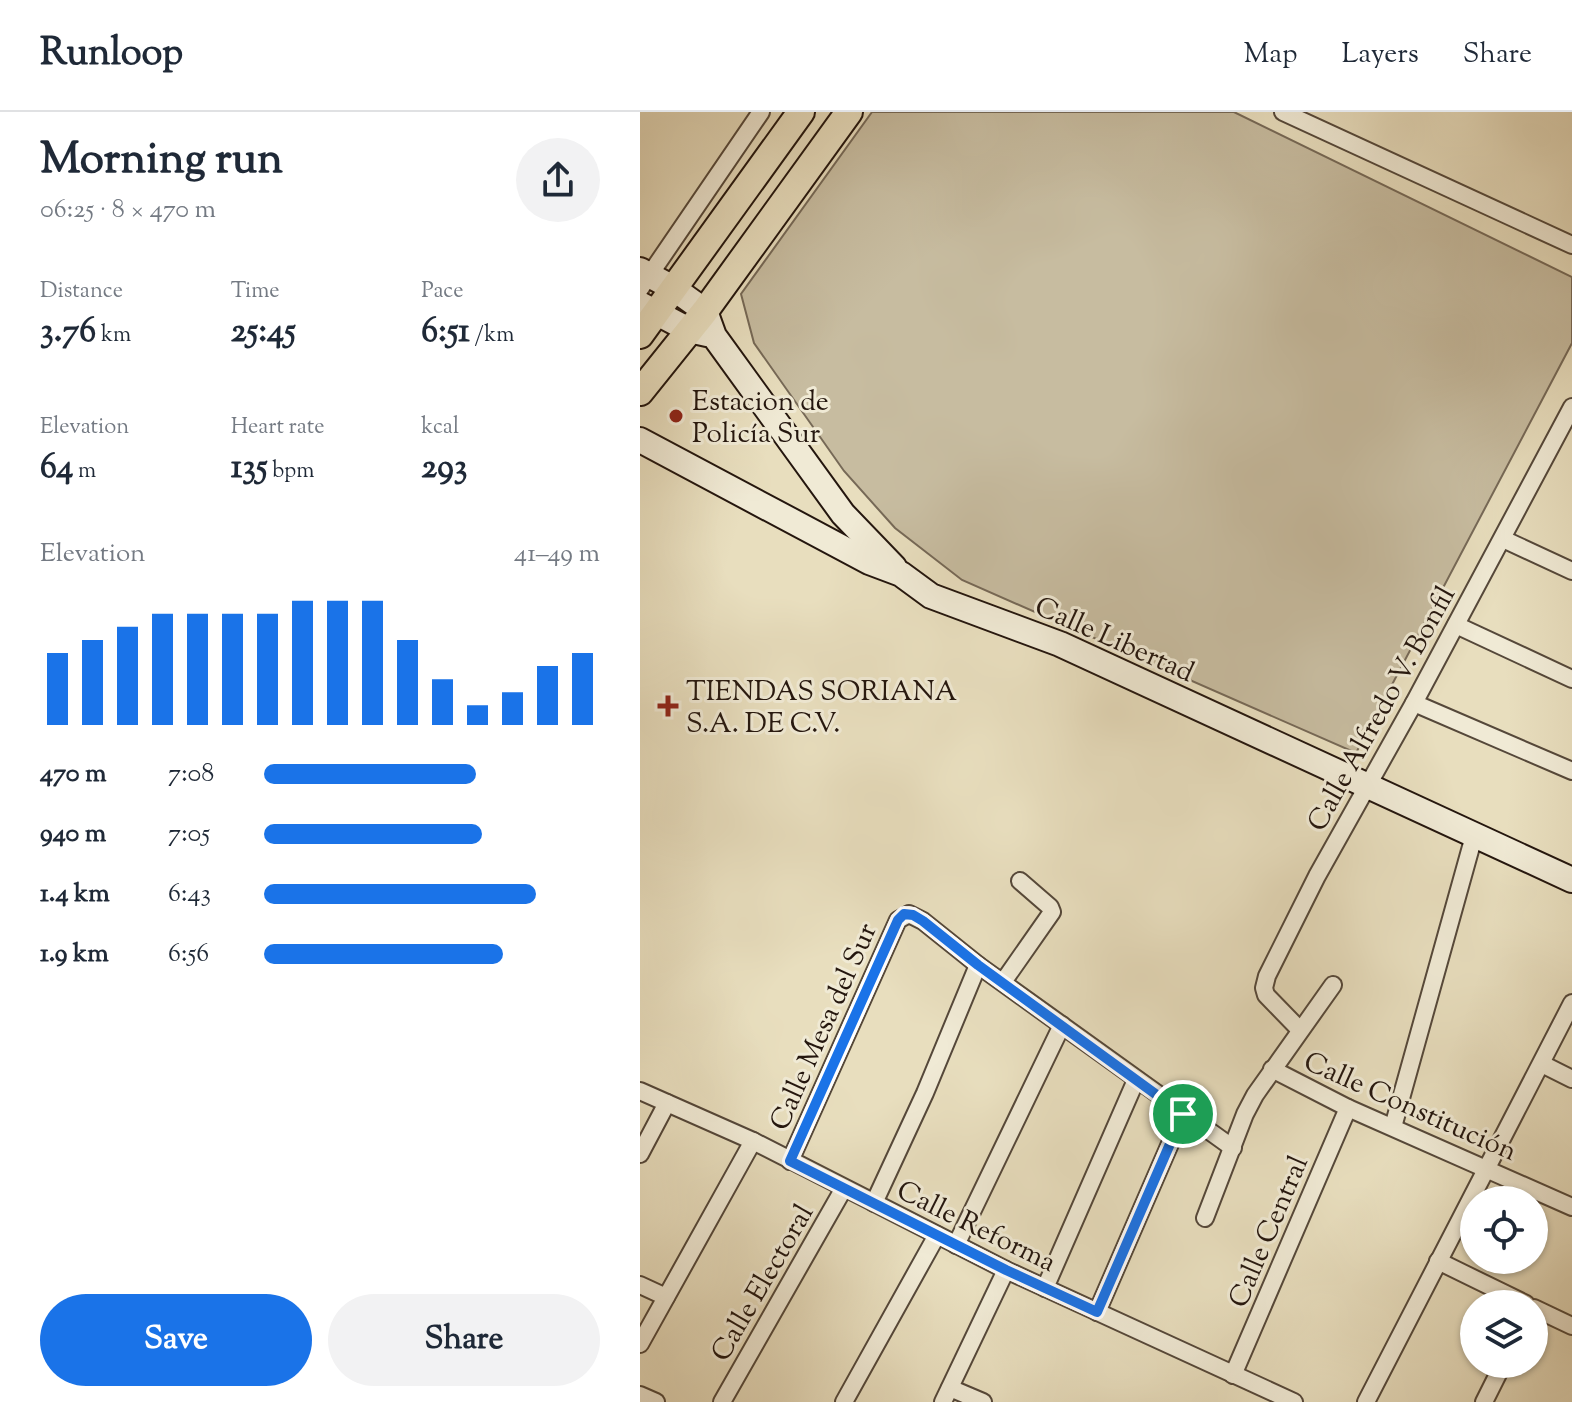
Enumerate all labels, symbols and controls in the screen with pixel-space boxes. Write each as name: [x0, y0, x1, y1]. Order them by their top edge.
text: Runloop: [40, 28, 183, 82]
text: Map: [1244, 35, 1297, 75]
text: Layers: [1341, 35, 1419, 75]
text: Share: [1463, 35, 1532, 75]
text: Morning run: [40, 130, 283, 193]
button: share: [516, 138, 600, 222]
text: 06:25 · 8 × 470 m: [40, 192, 216, 229]
text: Distance: [40, 276, 123, 308]
text: Time: [231, 276, 280, 308]
text: Pace: [421, 276, 463, 308]
text: 3.76: [40, 308, 96, 357]
text: 25:45: [231, 308, 296, 357]
text: 6:51: [421, 308, 470, 357]
text: km: [96, 320, 131, 352]
text: /km: [470, 320, 514, 352]
place label: Estacion de Policía Sur: [692, 383, 829, 455]
marker: Estacion de Policía Sur: [667, 407, 685, 425]
text: Elevation: [40, 412, 129, 444]
text: Heart rate: [231, 412, 325, 444]
text: kcal: [421, 412, 459, 444]
text: 64: [40, 444, 73, 493]
text: 135: [231, 444, 268, 493]
text: 293: [421, 444, 468, 493]
text: m: [73, 456, 96, 488]
text: bpm: [268, 456, 315, 488]
text: Elevation: [40, 536, 145, 573]
text: 41–49 m: [514, 536, 600, 573]
street label: Calle Alfredo V. Bonfil: [1299, 579, 1467, 839]
street label: Calle Libertad: [1028, 588, 1200, 694]
place label: TIENDAS SORIANA S.A. DE C.V.: [686, 673, 957, 745]
marker: TIENDAS SORIANA S.A. DE C.V.: [657, 695, 679, 717]
text: 470 m: [40, 756, 106, 793]
text: 7:08: [168, 756, 214, 793]
text: 940 m: [40, 816, 106, 853]
text: 7:05: [168, 816, 210, 853]
text: 1.4 km: [40, 876, 110, 913]
text: 6:43: [168, 876, 211, 913]
street label: Calle Mesa del Sur: [761, 917, 889, 1137]
text: 1.9 km: [40, 936, 109, 973]
text: 6:56: [168, 936, 209, 973]
street label: Calle Constitución: [1297, 1043, 1523, 1173]
pin: [1149, 1080, 1217, 1148]
icon: arrive: [1161, 1092, 1205, 1136]
street label: Calle Central: [1220, 1150, 1320, 1314]
street label: Calle Reforma: [889, 1172, 1062, 1284]
map controls: [1460, 1186, 1548, 1378]
button: locate: [1460, 1186, 1548, 1274]
street label: Calle Electoral: [702, 1197, 825, 1370]
button: layers: [1460, 1290, 1548, 1378]
button: Save: [40, 1294, 312, 1386]
button: Share: [328, 1294, 600, 1386]

